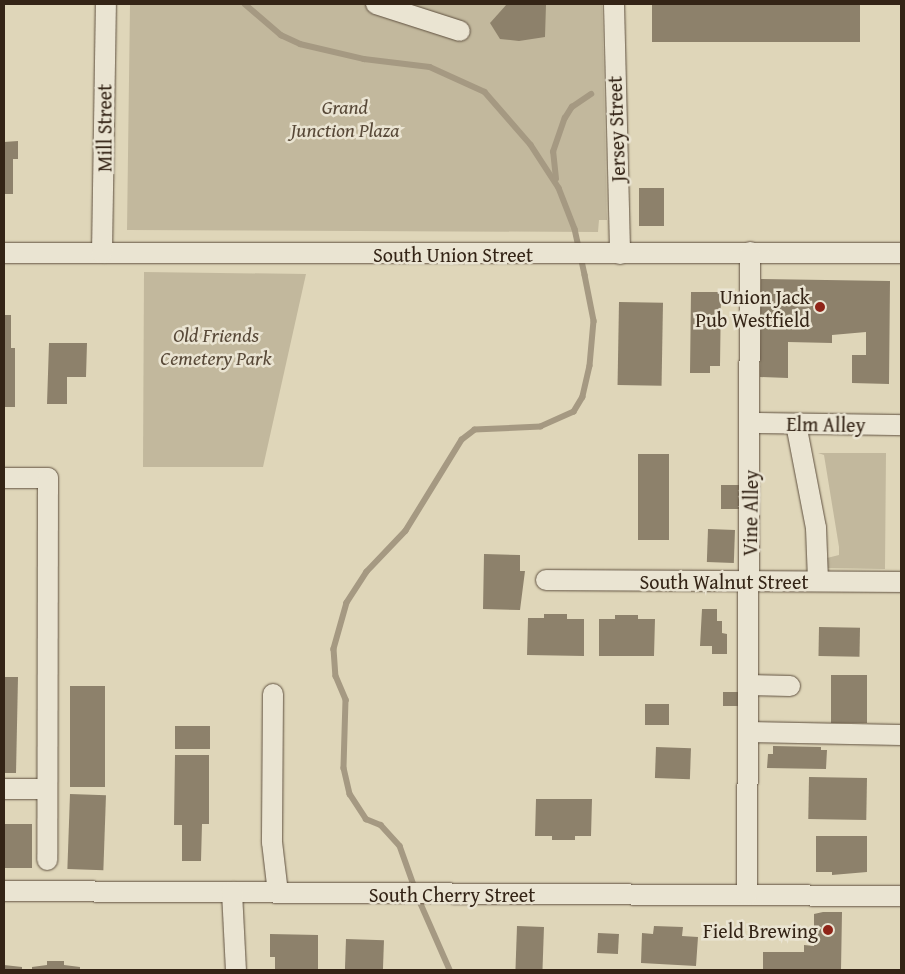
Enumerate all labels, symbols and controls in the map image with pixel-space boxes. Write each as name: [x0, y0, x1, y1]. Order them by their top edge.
street label: Jersey Street: [602, 76, 630, 182]
street label: Mill Street: [92, 84, 116, 172]
park label: Grand Junction Plaza: [290, 94, 400, 141]
street label: South Union Street: [373, 242, 533, 266]
place label: Union Jack Pub Westfield: [695, 284, 810, 331]
marker: Union Jack Pub Westfield: [814, 301, 826, 313]
park label: Old Friends Cemetery Park: [160, 322, 272, 369]
street label: Elm Alley: [786, 411, 866, 437]
street label: Vine Alley: [737, 470, 763, 556]
street label: South Walnut Street: [640, 569, 808, 593]
street label: South Cherry Street: [369, 882, 535, 906]
place label: Field Brewing: [703, 918, 818, 942]
marker: Field Brewing: [822, 924, 834, 936]

